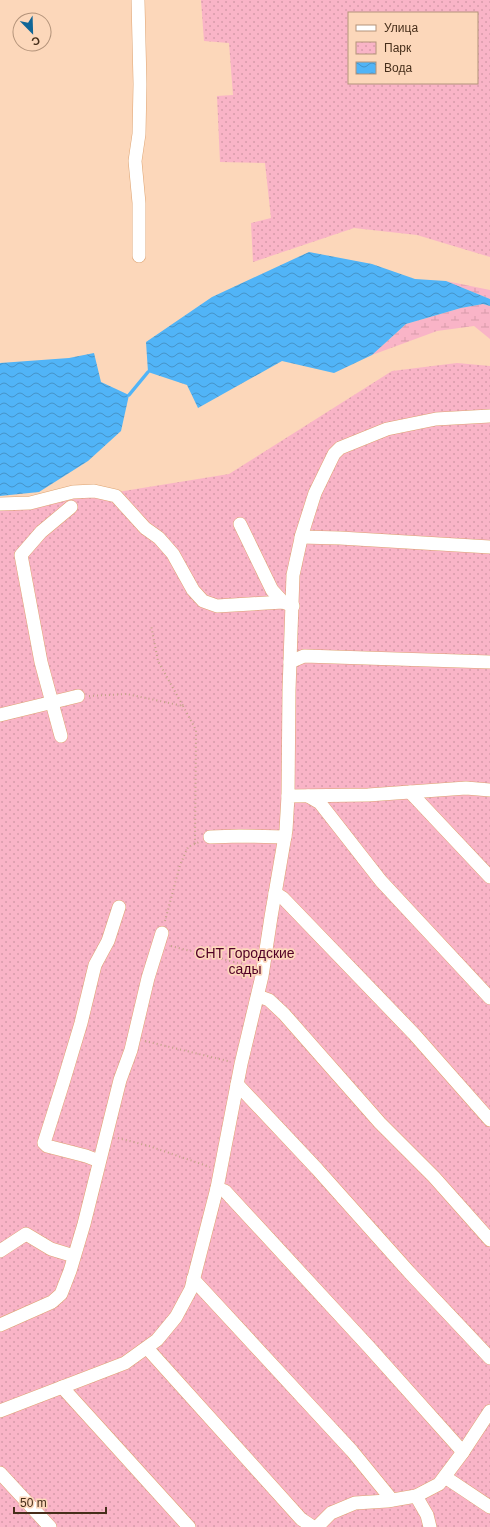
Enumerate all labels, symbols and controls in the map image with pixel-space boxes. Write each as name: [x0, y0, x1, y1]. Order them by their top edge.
north arrow: [12, 12, 52, 52]
legend: [348, 12, 478, 84]
text: Улица: [384, 21, 418, 35]
text: С: [30, 34, 42, 48]
text: Парк: [384, 41, 412, 55]
text: Вода: [384, 61, 412, 75]
park label: СНТ Городские сады: [195, 945, 295, 977]
scale bar: [14, 1489, 106, 1515]
text: 50 m: [20, 1496, 47, 1510]

